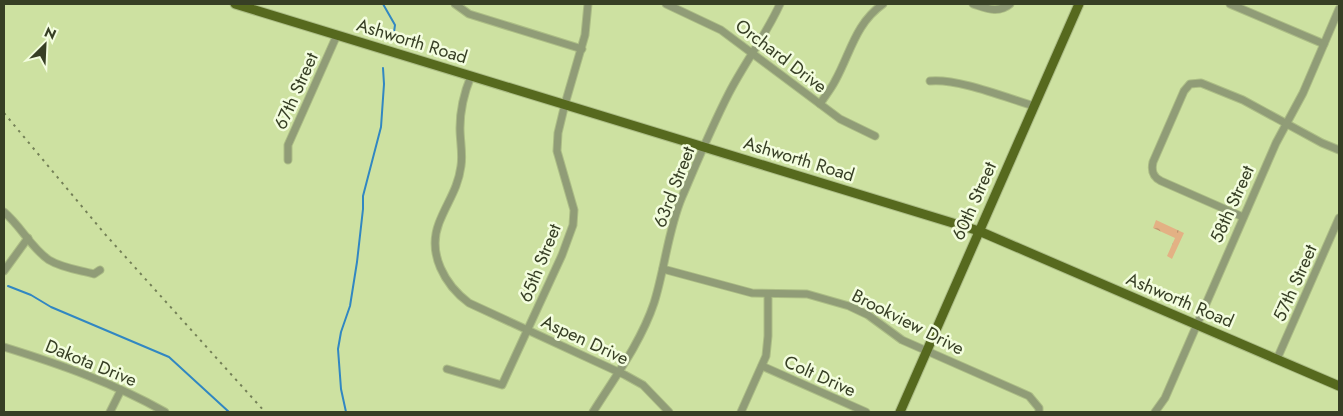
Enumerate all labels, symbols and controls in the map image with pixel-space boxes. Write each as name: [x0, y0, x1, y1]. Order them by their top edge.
street label: Ashworth Road: [353, 12, 471, 70]
street label: Orchard Drive: [730, 13, 832, 99]
north arrow: [20, 20, 70, 70]
text: N: [41, 22, 59, 45]
street label: 67th Street: [267, 48, 325, 134]
street label: Ashworth Road: [740, 130, 858, 188]
street label: 63rd Street: [647, 142, 702, 231]
street label: 60th Street: [945, 157, 1003, 244]
street label: 58th Street: [1203, 161, 1261, 247]
street label: 65th Street: [512, 219, 568, 306]
street label: 57th Street: [1267, 240, 1324, 326]
street label: Ashworth Road: [1122, 266, 1238, 334]
street label: Brookview Drive: [847, 282, 969, 362]
street label: Aspen Drive: [537, 308, 633, 372]
street label: Dakota Drive: [41, 333, 141, 393]
street label: Colt Drive: [780, 349, 860, 403]

